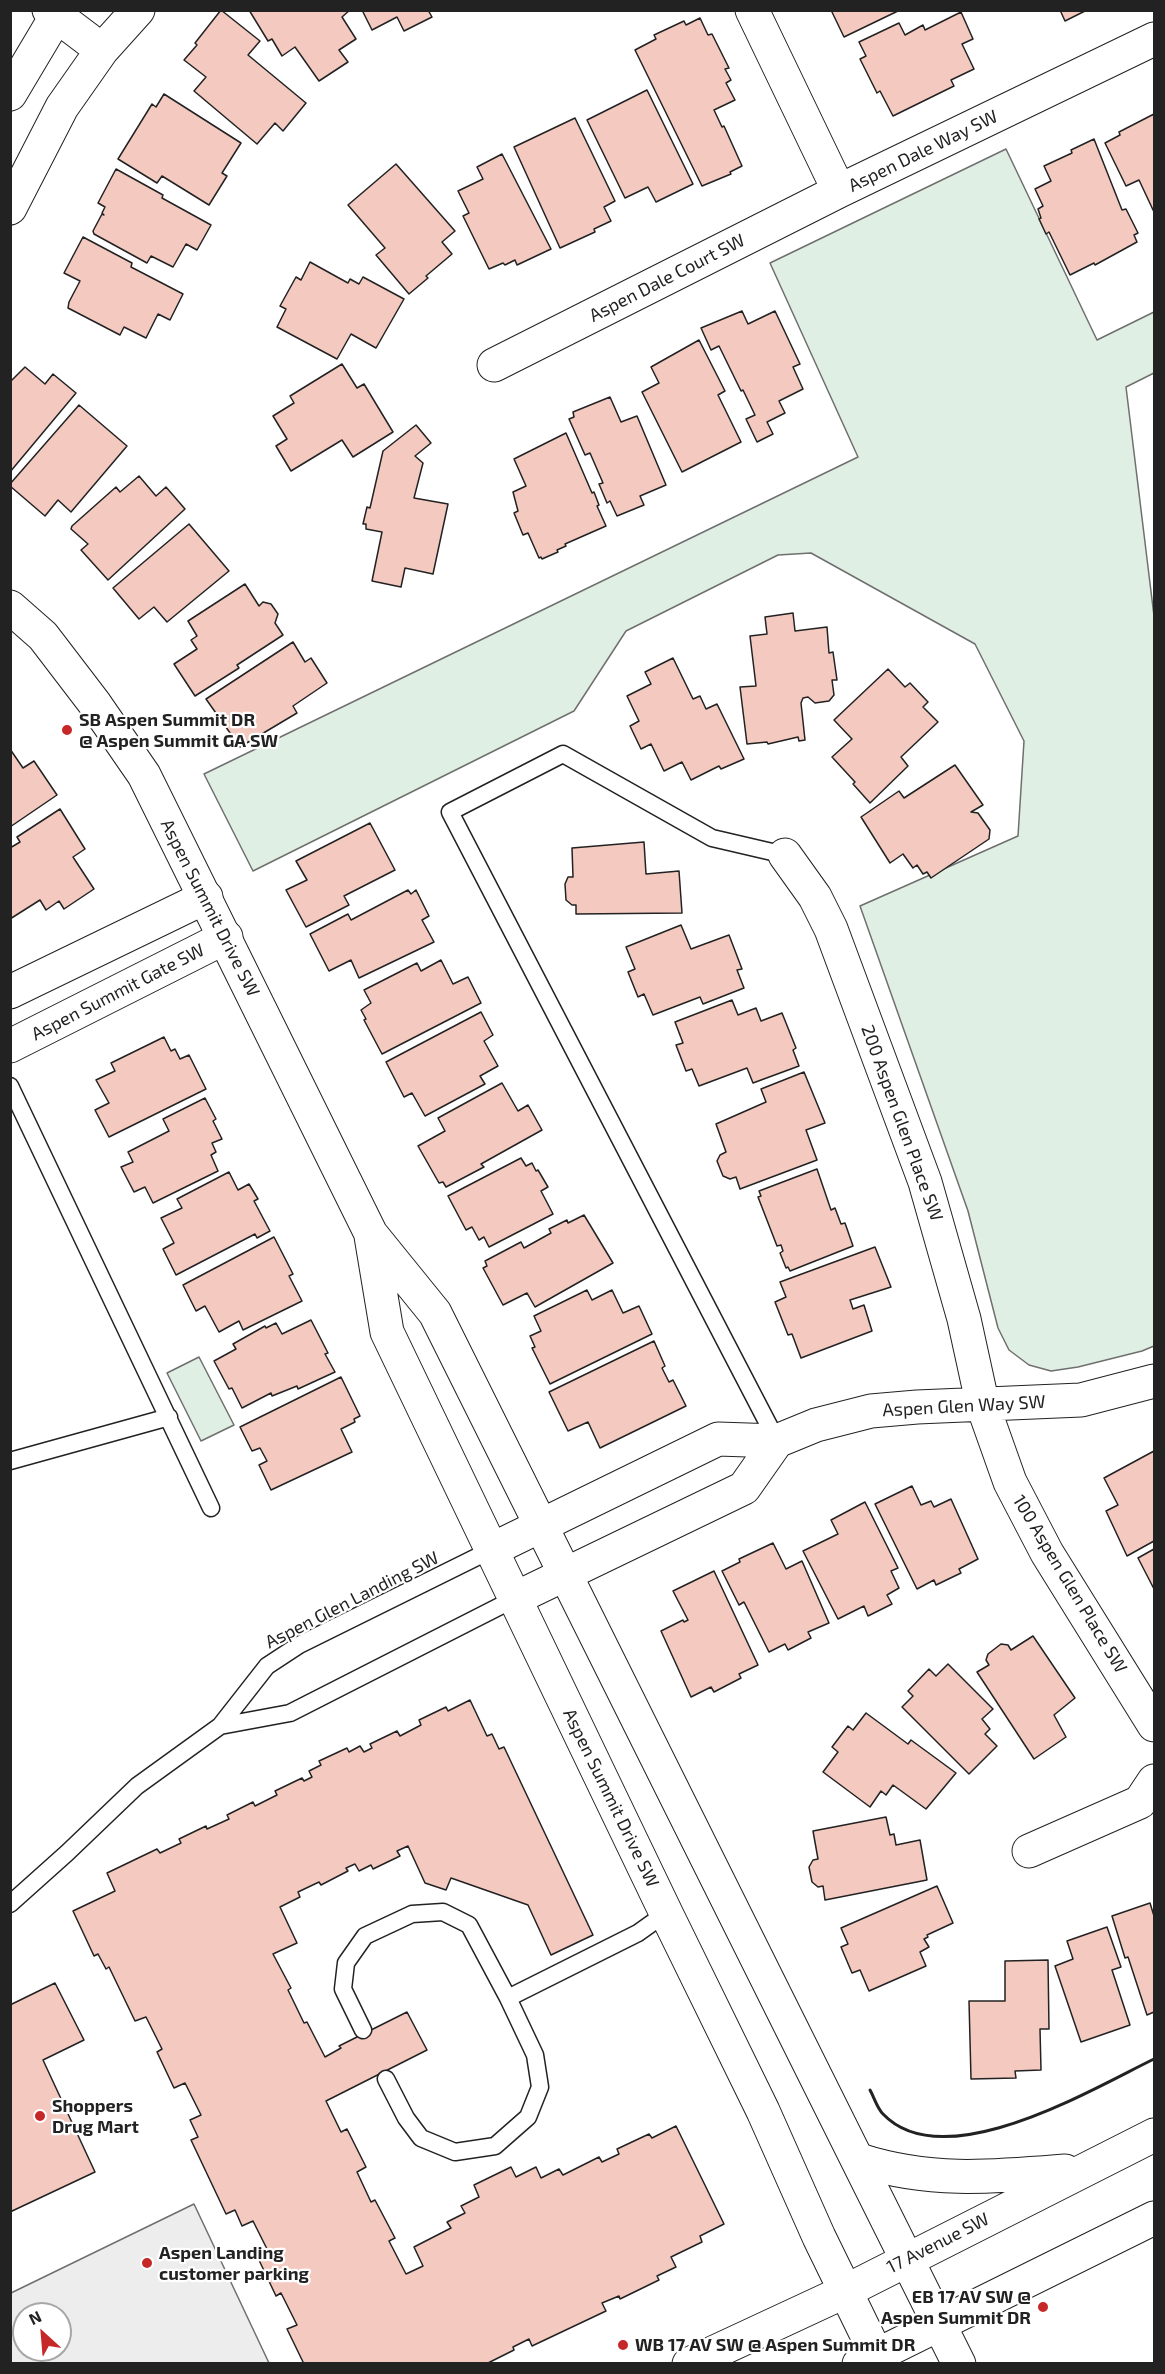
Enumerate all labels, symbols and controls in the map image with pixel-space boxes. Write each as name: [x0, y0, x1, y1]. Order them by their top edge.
street label: Aspen Dale Way SW: [845, 106, 1001, 196]
street label: Aspen Dale Court SW: [586, 229, 748, 327]
place label: SB Aspen Summit DR @ Aspen Summit GA SW: [79, 709, 278, 752]
marker: SB Aspen Summit DR @ Aspen Summit GA SW: [60, 723, 74, 737]
street label: Aspen Summit Drive SW: [156, 816, 264, 1000]
street label: Aspen Summit Gate SW: [28, 939, 208, 1045]
street label: 200 Aspen Glen Place SW: [856, 1022, 948, 1224]
street label: Aspen Glen Way SW: [882, 1391, 1046, 1421]
street label: 100 Aspen Glen Place SW: [1008, 1491, 1132, 1677]
street label: Aspen Glen Landing SW: [262, 1547, 442, 1653]
street label: Aspen Summit Drive SW: [558, 1705, 664, 1891]
place label: Shoppers Drug Mart: [52, 2095, 139, 2138]
marker: Shoppers Drug Mart: [33, 2109, 47, 2123]
street label: 17 Avenue SW: [883, 2208, 993, 2278]
place label: Aspen Landing customer parking: [159, 2242, 309, 2284]
marker: Aspen Landing customer parking: [140, 2256, 154, 2270]
place label: EB 17 AV SW @ Aspen Summit DR: [881, 2286, 1031, 2328]
marker: EB 17 AV SW @ Aspen Summit DR: [1036, 2300, 1050, 2314]
north arrow: [12, 2302, 72, 2362]
text: N: [25, 2306, 44, 2328]
place label: WB 17 AV SW @ Aspen Summit DR: [635, 2334, 915, 2356]
marker: WB 17 AV SW @ Aspen Summit DR: [616, 2338, 630, 2352]

